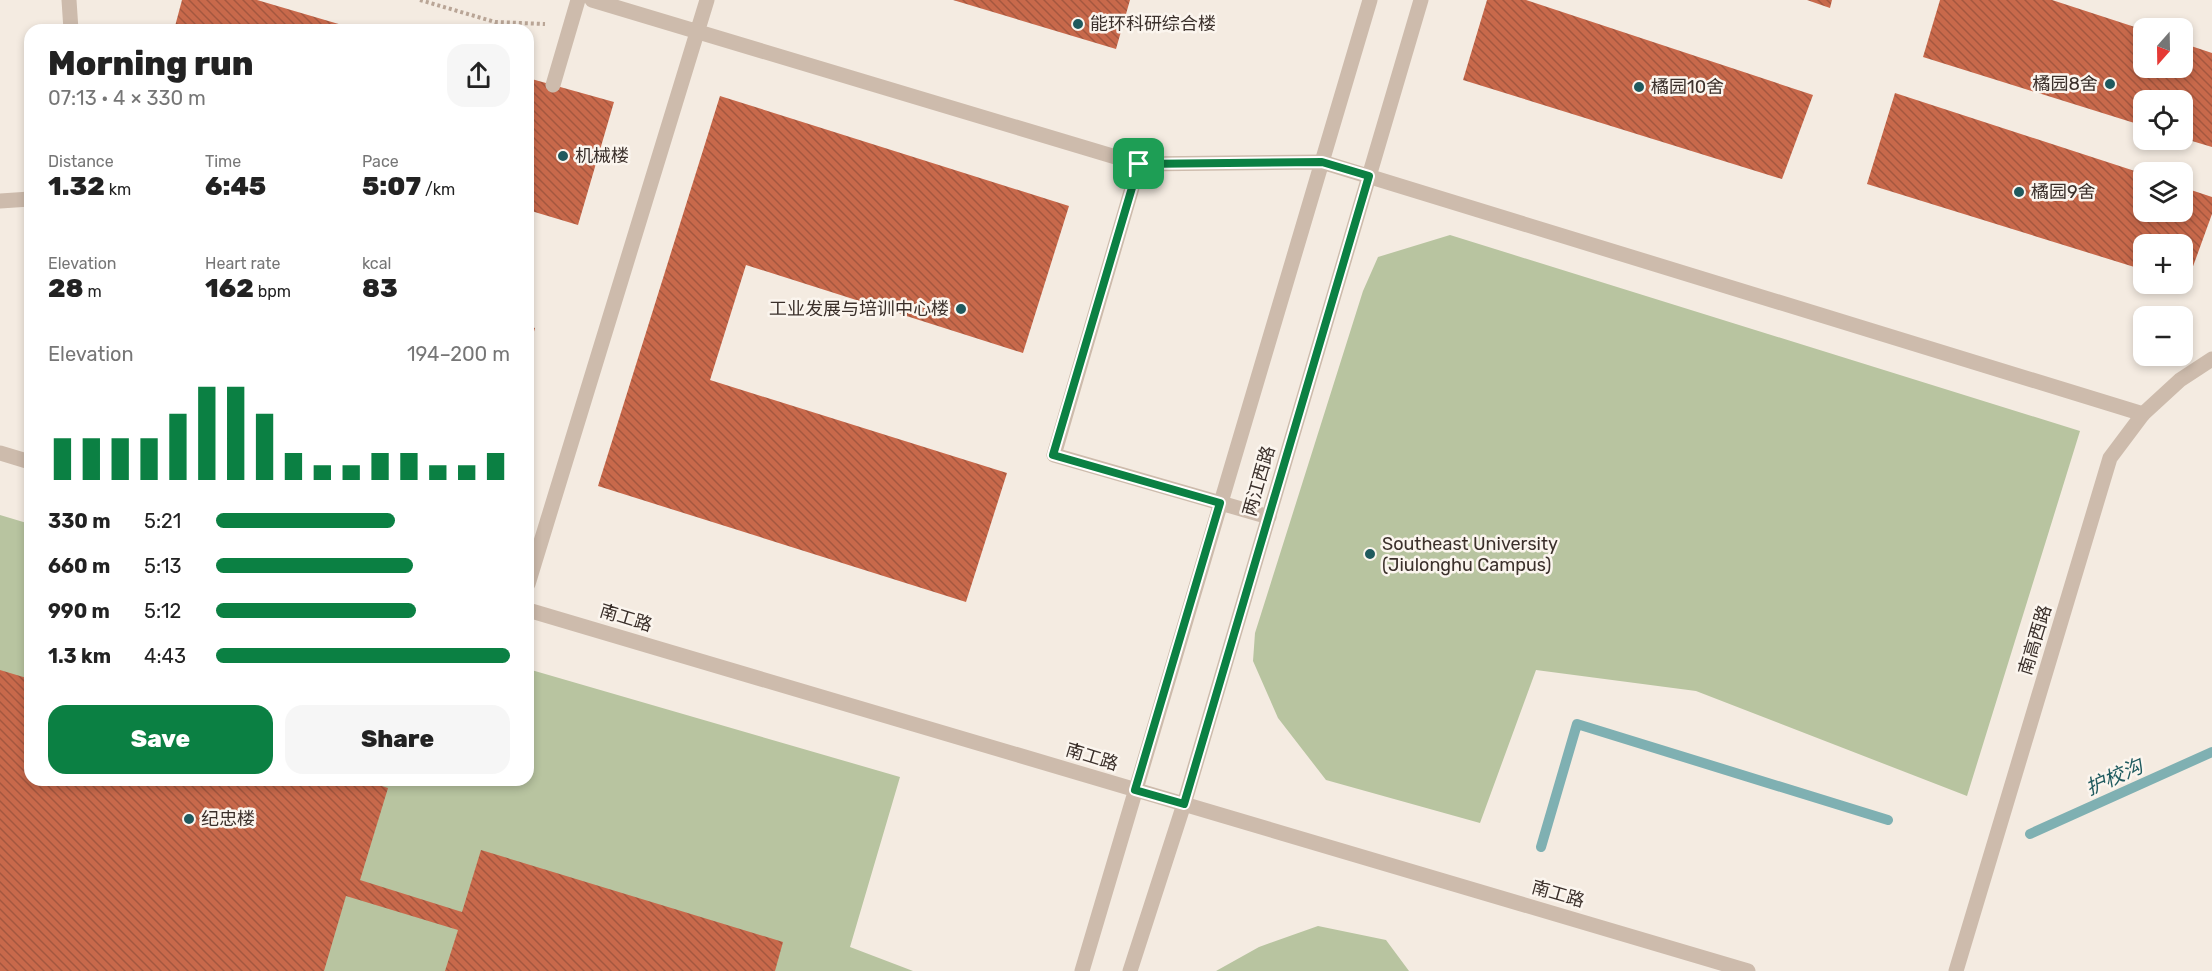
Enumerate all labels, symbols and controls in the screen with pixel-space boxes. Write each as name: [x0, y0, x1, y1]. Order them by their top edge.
place label: 能环科研综合楼: [1090, 13, 1216, 35]
marker: 能环科研综合楼: [1071, 17, 1085, 31]
north arrow: [2133, 18, 2193, 78]
map controls: [2133, 18, 2193, 366]
text: Morning run: [48, 44, 253, 83]
button: share: [447, 44, 510, 107]
place label: 橘园8舍: [2033, 73, 2098, 95]
place label: 橘园10舍: [1651, 76, 1724, 98]
marker: 橘园8舍: [2103, 77, 2117, 91]
marker: 橘园10舍: [1632, 80, 1646, 94]
text: 07:13 · 4 × 330 m: [48, 86, 206, 110]
button: locate: [2133, 90, 2193, 150]
pin: [1113, 138, 1164, 189]
place label: 机械楼: [575, 145, 629, 167]
icon: arrive: [1122, 147, 1155, 180]
marker: 机械楼: [556, 149, 570, 163]
text: Distance: [48, 152, 114, 171]
text: Time: [205, 152, 241, 171]
text: Pace: [362, 152, 399, 171]
button: layers: [2133, 162, 2193, 222]
text: 1.32: [48, 171, 105, 202]
text: 6:45: [205, 171, 266, 202]
text: 5:07: [362, 171, 421, 202]
text: km: [105, 180, 131, 199]
text: /km: [421, 180, 455, 199]
place label: 橘园9舍: [2031, 181, 2096, 203]
marker: 橘园9舍: [2012, 185, 2026, 199]
button: +: [2133, 234, 2193, 294]
text: Elevation: [48, 254, 117, 273]
text: Heart rate: [205, 254, 280, 273]
text: kcal: [362, 254, 391, 273]
text: 28: [48, 273, 84, 304]
text: 162: [205, 273, 254, 304]
text: 83: [362, 273, 398, 304]
text: m: [84, 282, 102, 301]
text: bpm: [254, 282, 291, 301]
place label: 工业发展与培训中心楼: [769, 298, 949, 320]
marker: 工业发展与培训中心楼: [954, 302, 968, 316]
button: −: [2133, 306, 2193, 366]
text: Elevation: [48, 342, 134, 366]
text: 194–200 m: [407, 342, 510, 366]
street label: 两江西路: [1239, 443, 1279, 519]
text: 330 m: [48, 509, 111, 533]
text: 5:21: [144, 509, 181, 533]
place label: Southeast University (Jiulonghu Campus): [1382, 533, 1558, 576]
marker: Southeast University (Jiulonghu Campus): [1363, 547, 1377, 561]
text: 660 m: [48, 554, 110, 578]
text: 5:13: [144, 554, 182, 578]
text: 990 m: [48, 599, 110, 623]
text: 5:12: [144, 599, 181, 623]
street label: 南工路: [597, 600, 655, 636]
street label: 南高西路: [2014, 602, 2056, 678]
text: 1.3 km: [48, 644, 111, 668]
text: 4:43: [144, 644, 186, 668]
button: Save: [48, 705, 273, 774]
button: Share: [285, 705, 510, 774]
street label: 南工路: [1063, 739, 1121, 775]
water label: 护校沟: [2082, 753, 2148, 800]
place label: 纪忠楼: [201, 808, 255, 830]
marker: 纪忠楼: [182, 812, 196, 826]
street label: 南工路: [1529, 876, 1587, 912]

